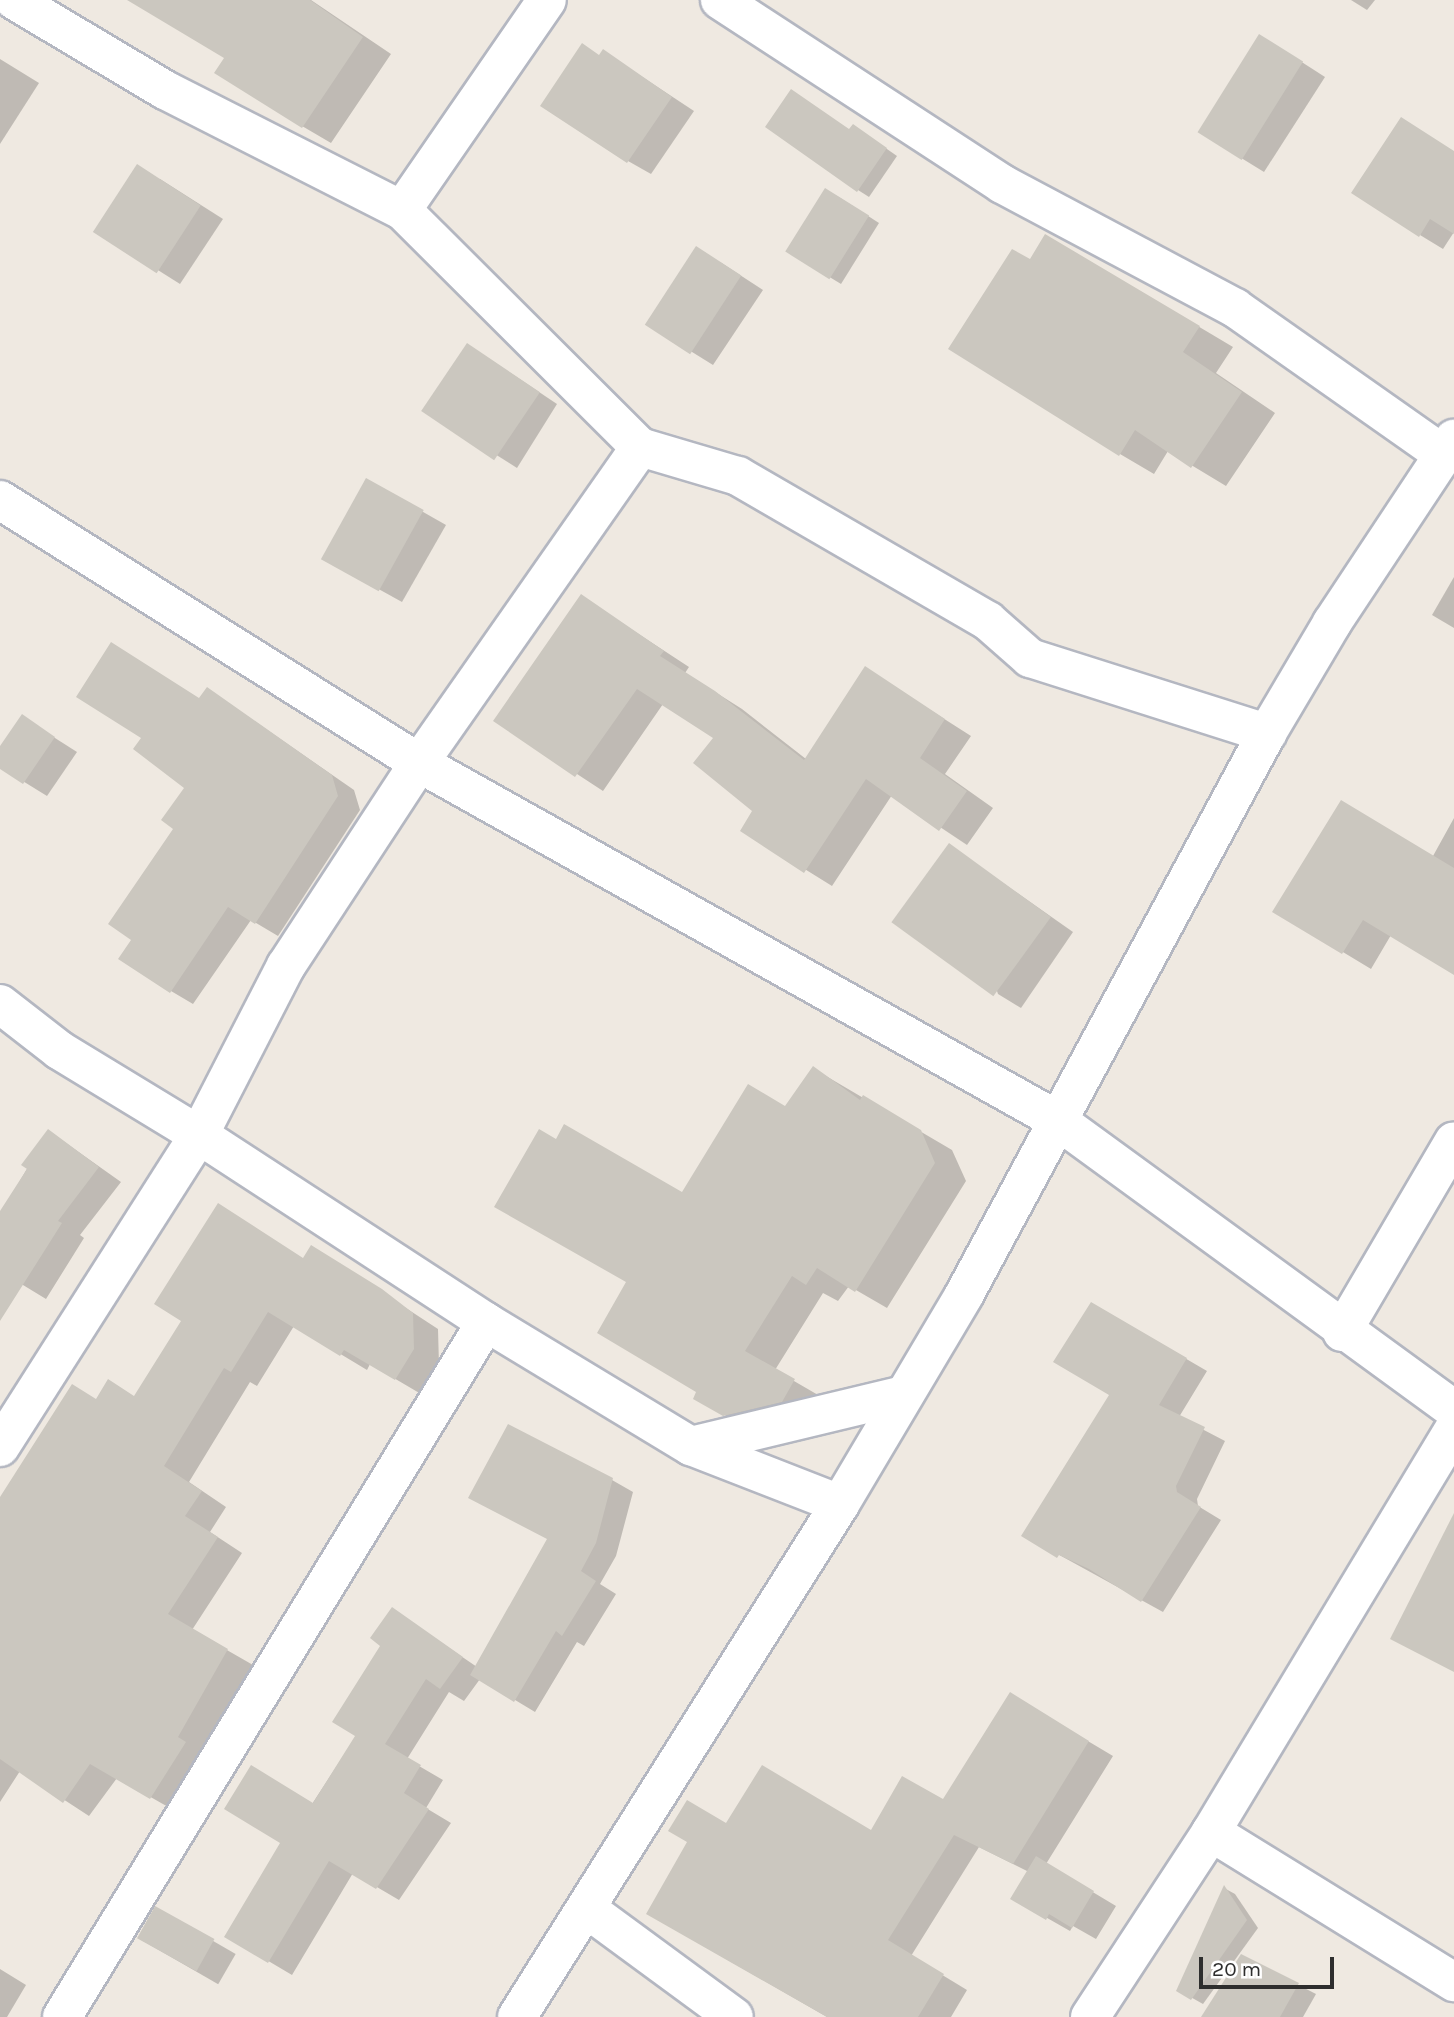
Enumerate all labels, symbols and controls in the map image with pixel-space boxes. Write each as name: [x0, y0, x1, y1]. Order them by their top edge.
scale bar: [1202, 1944, 1337, 1988]
text: 20 m: [1212, 1957, 1261, 1981]

